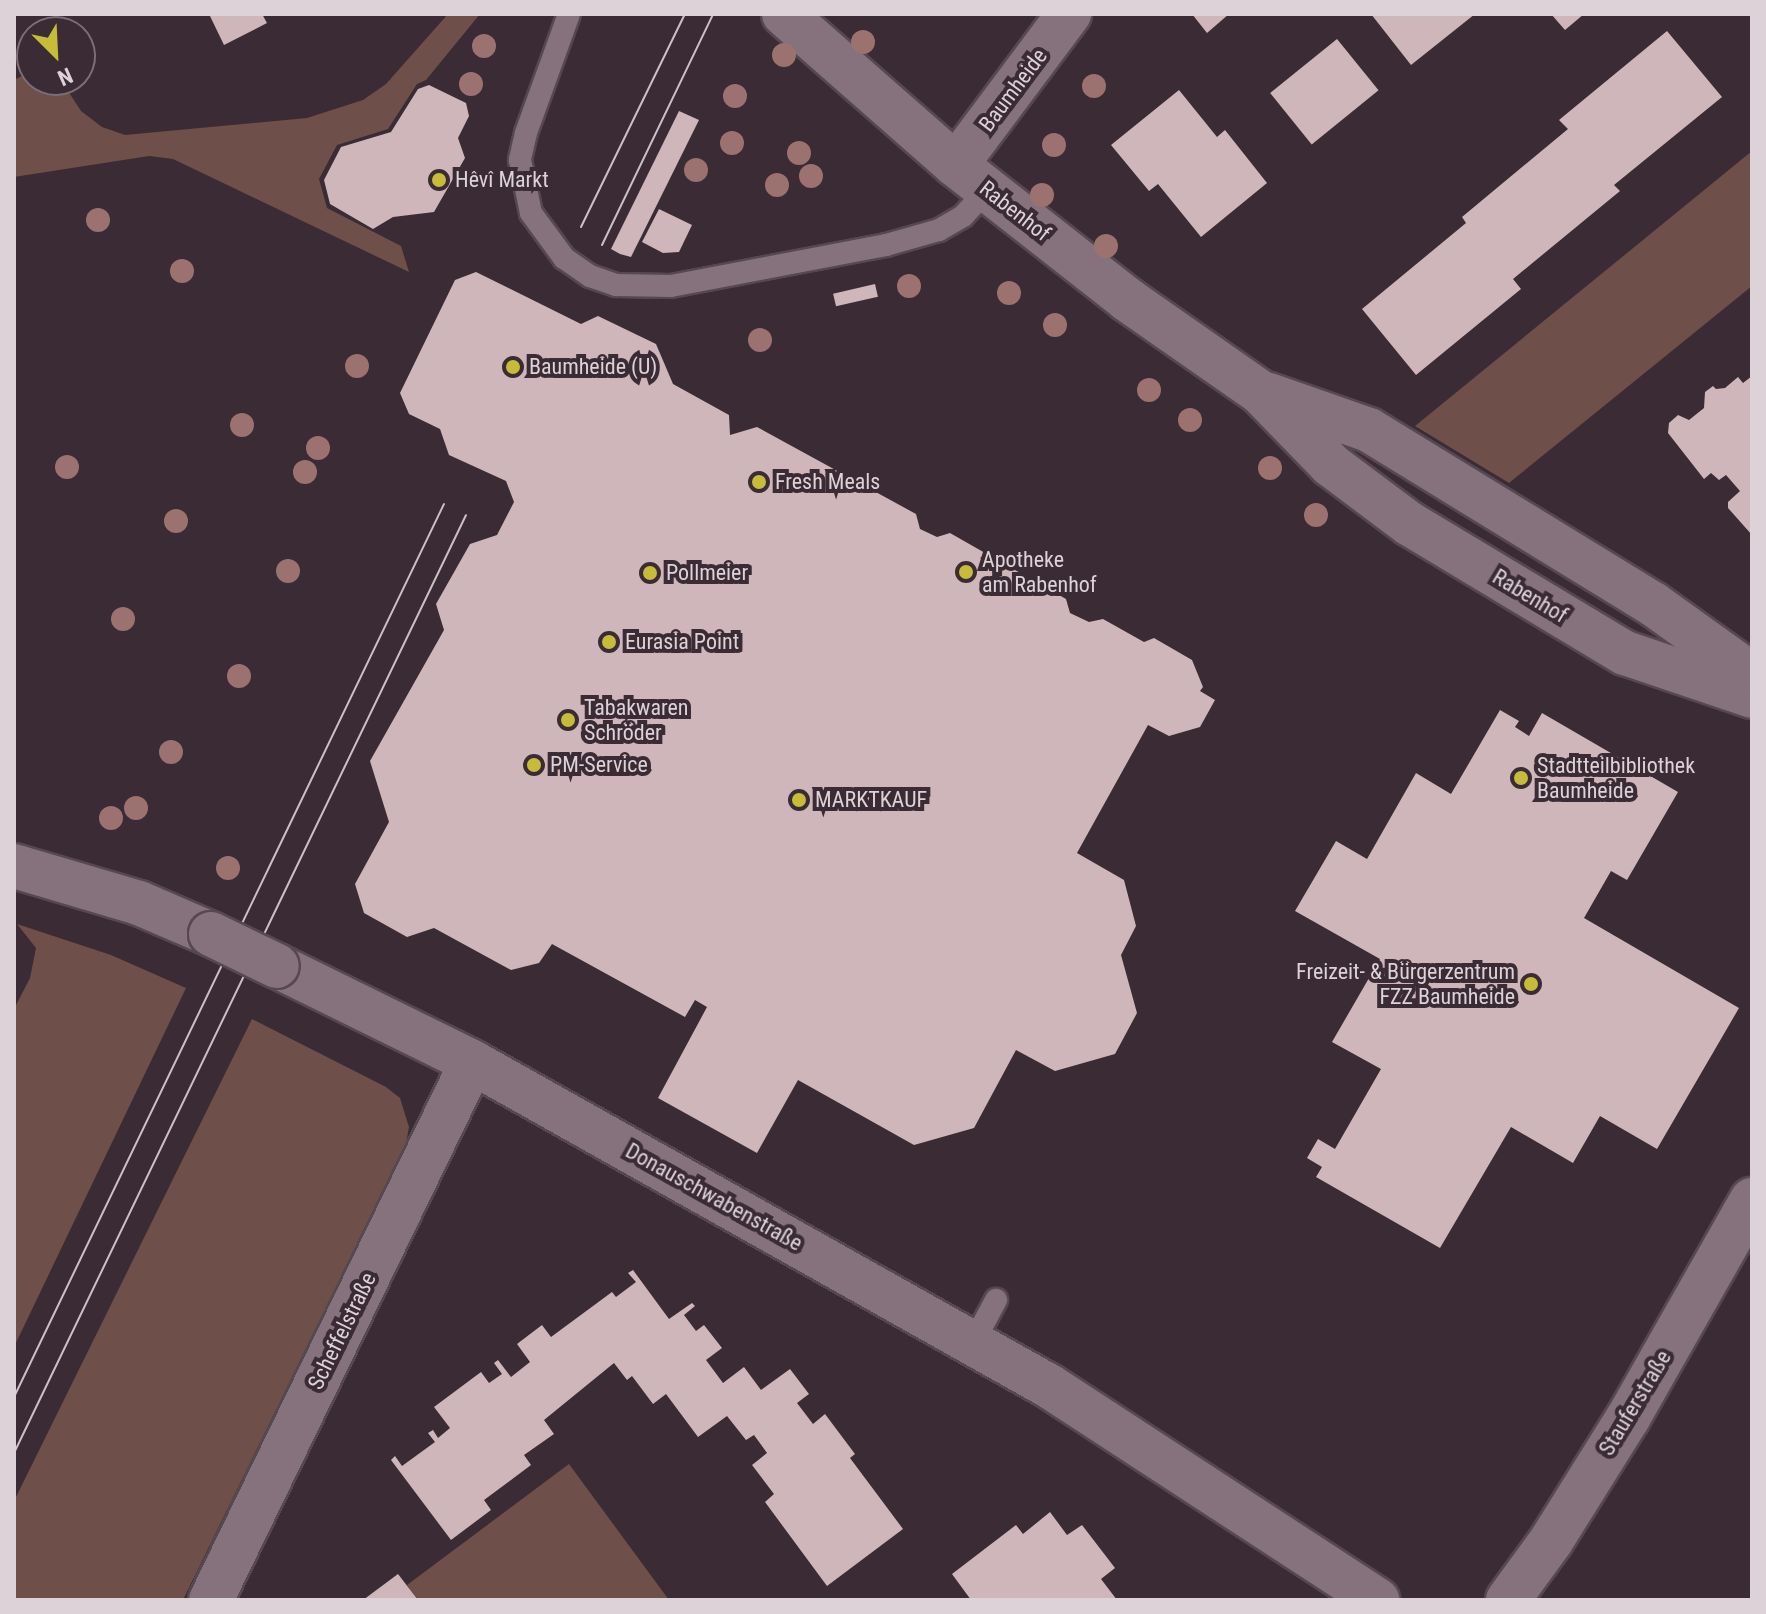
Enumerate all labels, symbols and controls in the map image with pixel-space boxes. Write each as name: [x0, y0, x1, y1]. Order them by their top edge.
north arrow: [16, 16, 96, 96]
street label: Baumheide: [973, 43, 1053, 137]
text: N: [54, 62, 76, 91]
place label: Hêvî Markt: [455, 167, 549, 193]
marker: Hêvî Markt: [430, 171, 448, 189]
street label: Rabenhof: [974, 175, 1056, 247]
place label: Baumheide (U): [529, 354, 657, 380]
marker: Baumheide (U): [504, 358, 522, 376]
place label: Fresh Meals: [775, 469, 880, 495]
marker: Fresh Meals: [750, 473, 768, 491]
place label: Apotheke am Rabenhof: [982, 546, 1097, 598]
place label: Pollmeier: [666, 560, 748, 586]
marker: Apotheke am Rabenhof: [957, 563, 975, 581]
street label: Rabenhof: [1488, 563, 1572, 629]
marker: Pollmeier: [641, 564, 659, 582]
place label: Eurasia Point: [625, 629, 739, 655]
marker: Eurasia Point: [600, 633, 618, 651]
place label: Tabakwaren Schröder: [584, 694, 688, 746]
marker: Tabakwaren Schröder: [559, 711, 577, 729]
place label: PM-Service: [550, 752, 648, 778]
place label: Stadtteilbibliothek Baumheide: [1537, 752, 1695, 804]
marker: PM-Service: [525, 756, 543, 774]
marker: Stadtteilbibliothek Baumheide: [1512, 769, 1530, 787]
place label: MARKTKAUF: [815, 787, 927, 813]
marker: MARKTKAUF: [790, 791, 808, 809]
place label: Freizeit- & Bürgerzentrum FZZ Baumheide: [1296, 958, 1515, 1010]
marker: Freizeit- & Bürgerzentrum FZZ Baumheide: [1522, 975, 1540, 993]
street label: Donauschwabenstraße: [621, 1137, 807, 1257]
street label: Scheffelstraße: [302, 1268, 382, 1394]
street label: Stauferstraße: [1593, 1346, 1677, 1460]

